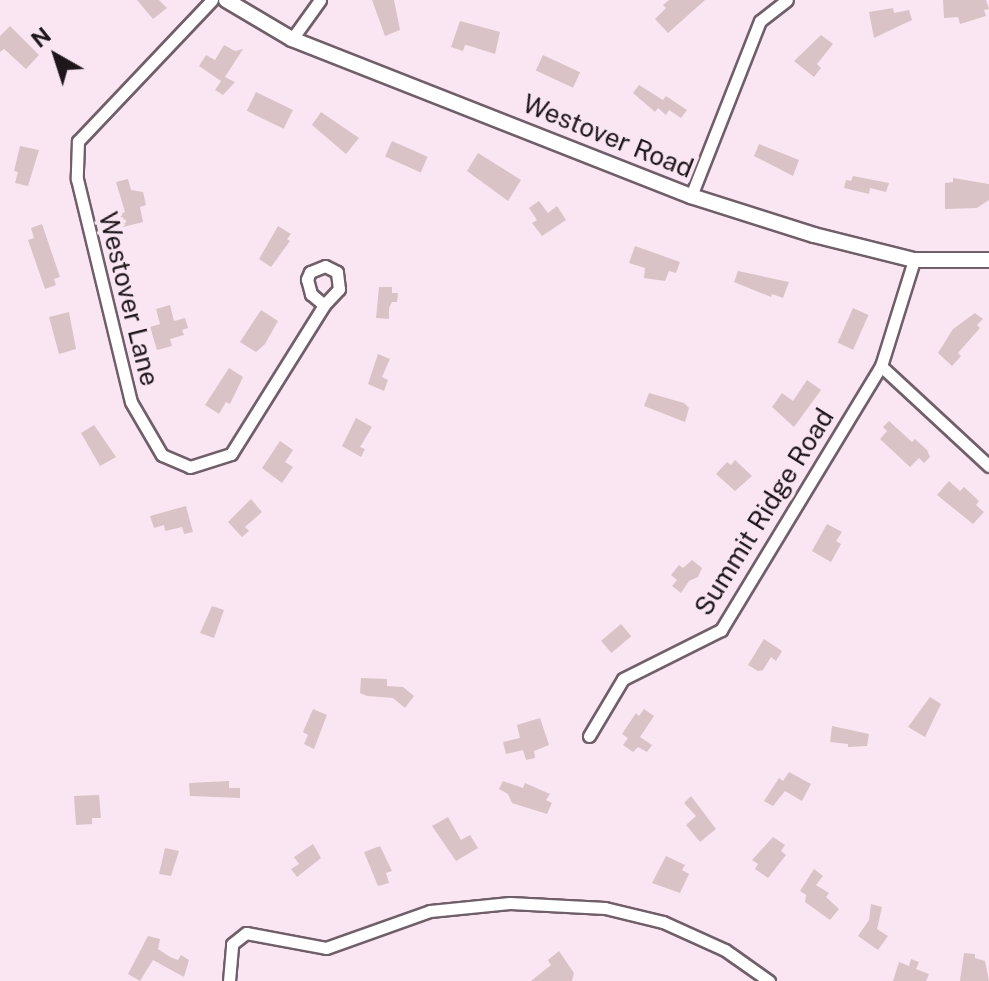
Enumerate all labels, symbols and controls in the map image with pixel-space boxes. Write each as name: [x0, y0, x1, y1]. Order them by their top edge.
north arrow: [16, 16, 96, 96]
text: N: [26, 22, 56, 53]
street label: Westover Road: [518, 88, 698, 184]
street label: Westover Lane: [92, 209, 166, 389]
street label: Summit Ridge Road: [688, 403, 840, 621]

